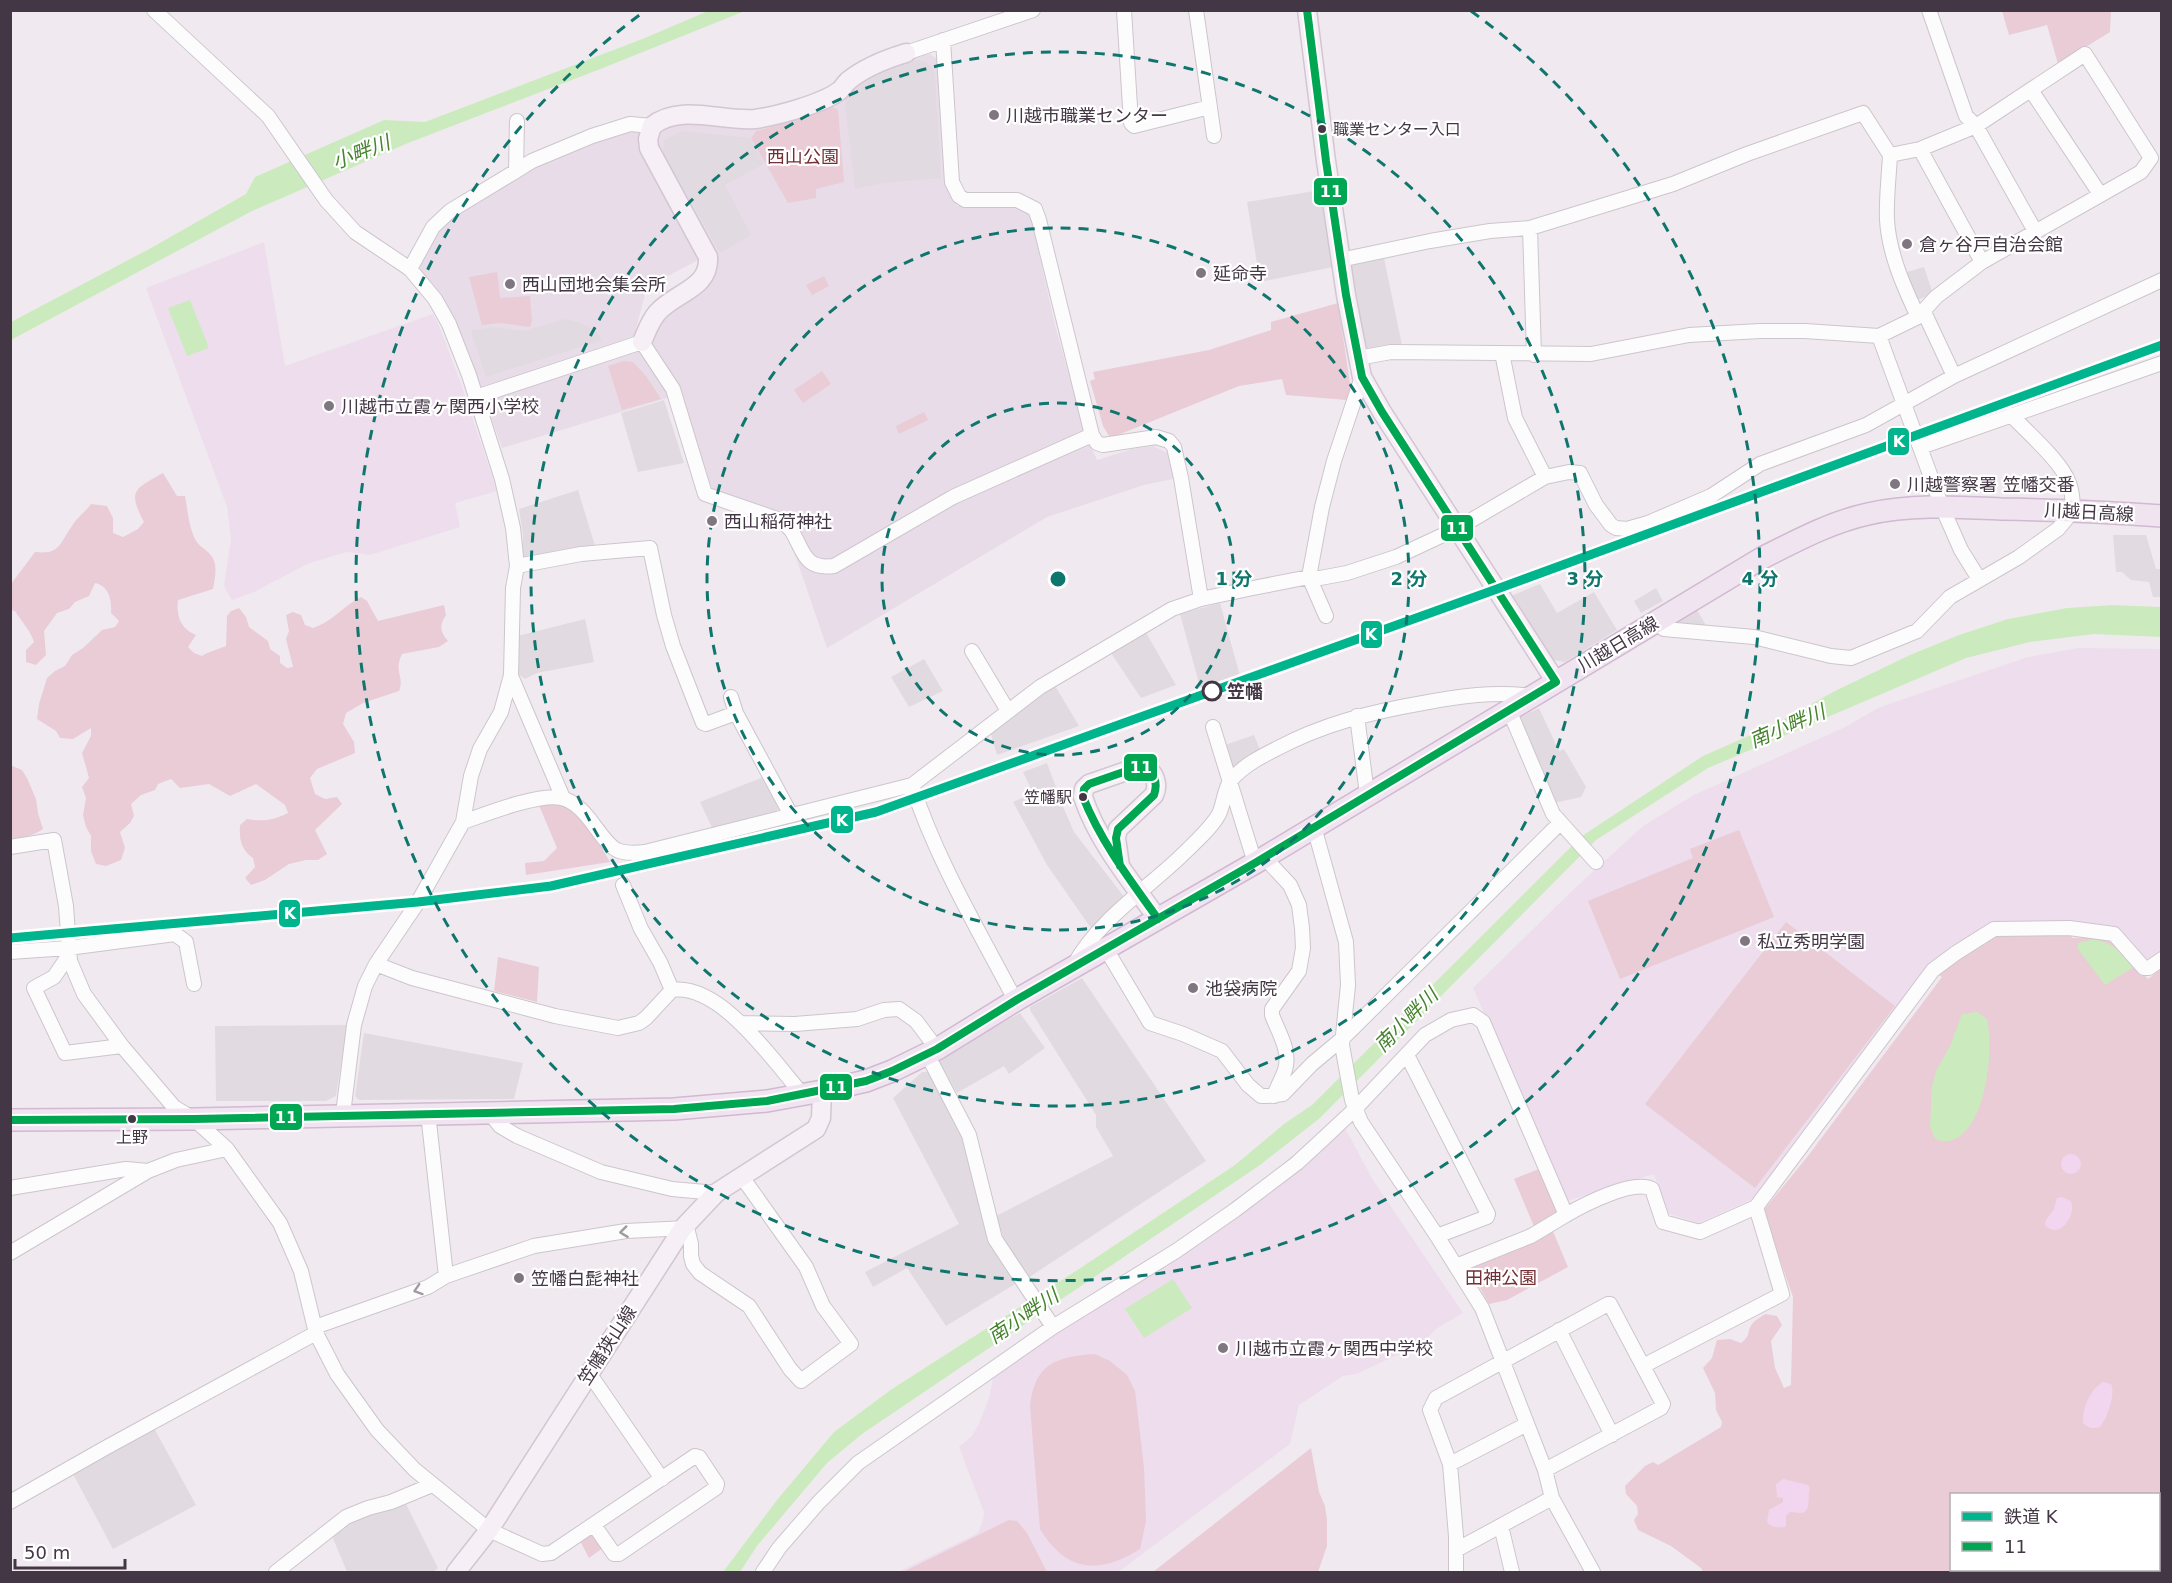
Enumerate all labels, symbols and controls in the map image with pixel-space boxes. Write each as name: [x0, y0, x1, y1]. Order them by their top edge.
place label: 川越市職業センター: [1006, 105, 1168, 126]
marker: 川越市職業センター: [987, 108, 1001, 122]
place label: 職業センター入口: [1333, 120, 1461, 139]
marker: 職業センター入口: [1316, 123, 1328, 135]
water label: 小畔川: [329, 129, 395, 174]
park label: 西山公園: [767, 146, 839, 167]
line badge: 11: [1313, 177, 1348, 206]
text: 11: [1320, 182, 1342, 201]
place label: 倉ヶ谷戸自治会館: [1919, 234, 2063, 255]
marker: 倉ヶ谷戸自治会館: [1900, 237, 1914, 251]
place label: 延命寺: [1213, 263, 1267, 284]
marker: 延命寺: [1194, 266, 1208, 280]
place label: 西山団地会集会所: [522, 274, 666, 295]
marker: 西山団地会集会所: [503, 277, 517, 291]
place label: 川越市立霞ヶ関西小学校: [341, 396, 539, 417]
marker: 川越市立霞ヶ関西小学校: [322, 399, 336, 413]
line badge: K: [1887, 427, 1910, 456]
text: K: [1893, 432, 1906, 451]
place label: 川越警察署 笠幡交番: [1907, 474, 2075, 495]
marker: 川越警察署 笠幡交番: [1888, 477, 1902, 491]
street label: 川越日高線: [2044, 499, 2134, 525]
place label: 西山稲荷神社: [724, 511, 832, 532]
marker: 西山稲荷神社: [705, 514, 719, 528]
line badge: 11: [1440, 514, 1474, 542]
text: 11: [1446, 519, 1468, 538]
text: 1 分: [1216, 568, 1252, 589]
text: 2 分: [1391, 568, 1427, 589]
text: 3 分: [1567, 568, 1603, 589]
text: 4 分: [1742, 568, 1778, 589]
centre of rings: [1048, 569, 1068, 589]
street label: 川越日高線: [1574, 612, 1662, 676]
line badge: K: [1360, 620, 1383, 649]
text: K: [1365, 625, 1378, 644]
marker: 笠幡: [1202, 681, 1222, 701]
place label: 笠幡: [1227, 681, 1263, 702]
water label: 南小畔川: [1745, 699, 1830, 753]
line badge: 11: [1123, 753, 1158, 782]
text: 11: [1130, 758, 1152, 777]
place label: 笠幡駅: [1024, 788, 1072, 807]
marker: 笠幡駅: [1077, 791, 1089, 803]
line badge: K: [830, 805, 854, 834]
text: K: [836, 811, 849, 830]
line badge: K: [278, 899, 301, 928]
text: K: [284, 904, 297, 923]
place label: 私立秀明学園: [1757, 931, 1865, 952]
marker: 私立秀明学園: [1738, 934, 1752, 948]
place label: 池袋病院: [1205, 978, 1277, 999]
marker: 池袋病院: [1186, 981, 1200, 995]
water label: 南小畔川: [1369, 982, 1444, 1057]
line badge: 11: [819, 1073, 853, 1101]
text: 11: [825, 1078, 847, 1097]
line badge: 11: [269, 1103, 303, 1131]
text: 11: [275, 1108, 297, 1127]
marker: 上野: [126, 1113, 138, 1125]
place label: 上野: [116, 1128, 148, 1147]
one-way arrow: [620, 1225, 629, 1237]
park label: 田神公園: [1465, 1267, 1537, 1288]
place label: 笠幡白髭神社: [531, 1268, 639, 1289]
marker: 笠幡白髭神社: [512, 1271, 526, 1285]
one-way arrow: [413, 1283, 424, 1295]
water label: 南小畔川: [983, 1283, 1065, 1348]
street label: 笠幡狭山線: [574, 1302, 640, 1388]
place label: 川越市立霞ヶ関西中学校: [1235, 1338, 1433, 1359]
marker: 川越市立霞ヶ関西中学校: [1216, 1341, 1230, 1355]
legend: [1950, 1493, 2160, 1571]
text: 鉄道 K: [2004, 1506, 2059, 1527]
scale bar: [15, 1532, 124, 1570]
text: 11: [2004, 1536, 2027, 1557]
text: 50 m: [24, 1542, 70, 1563]

